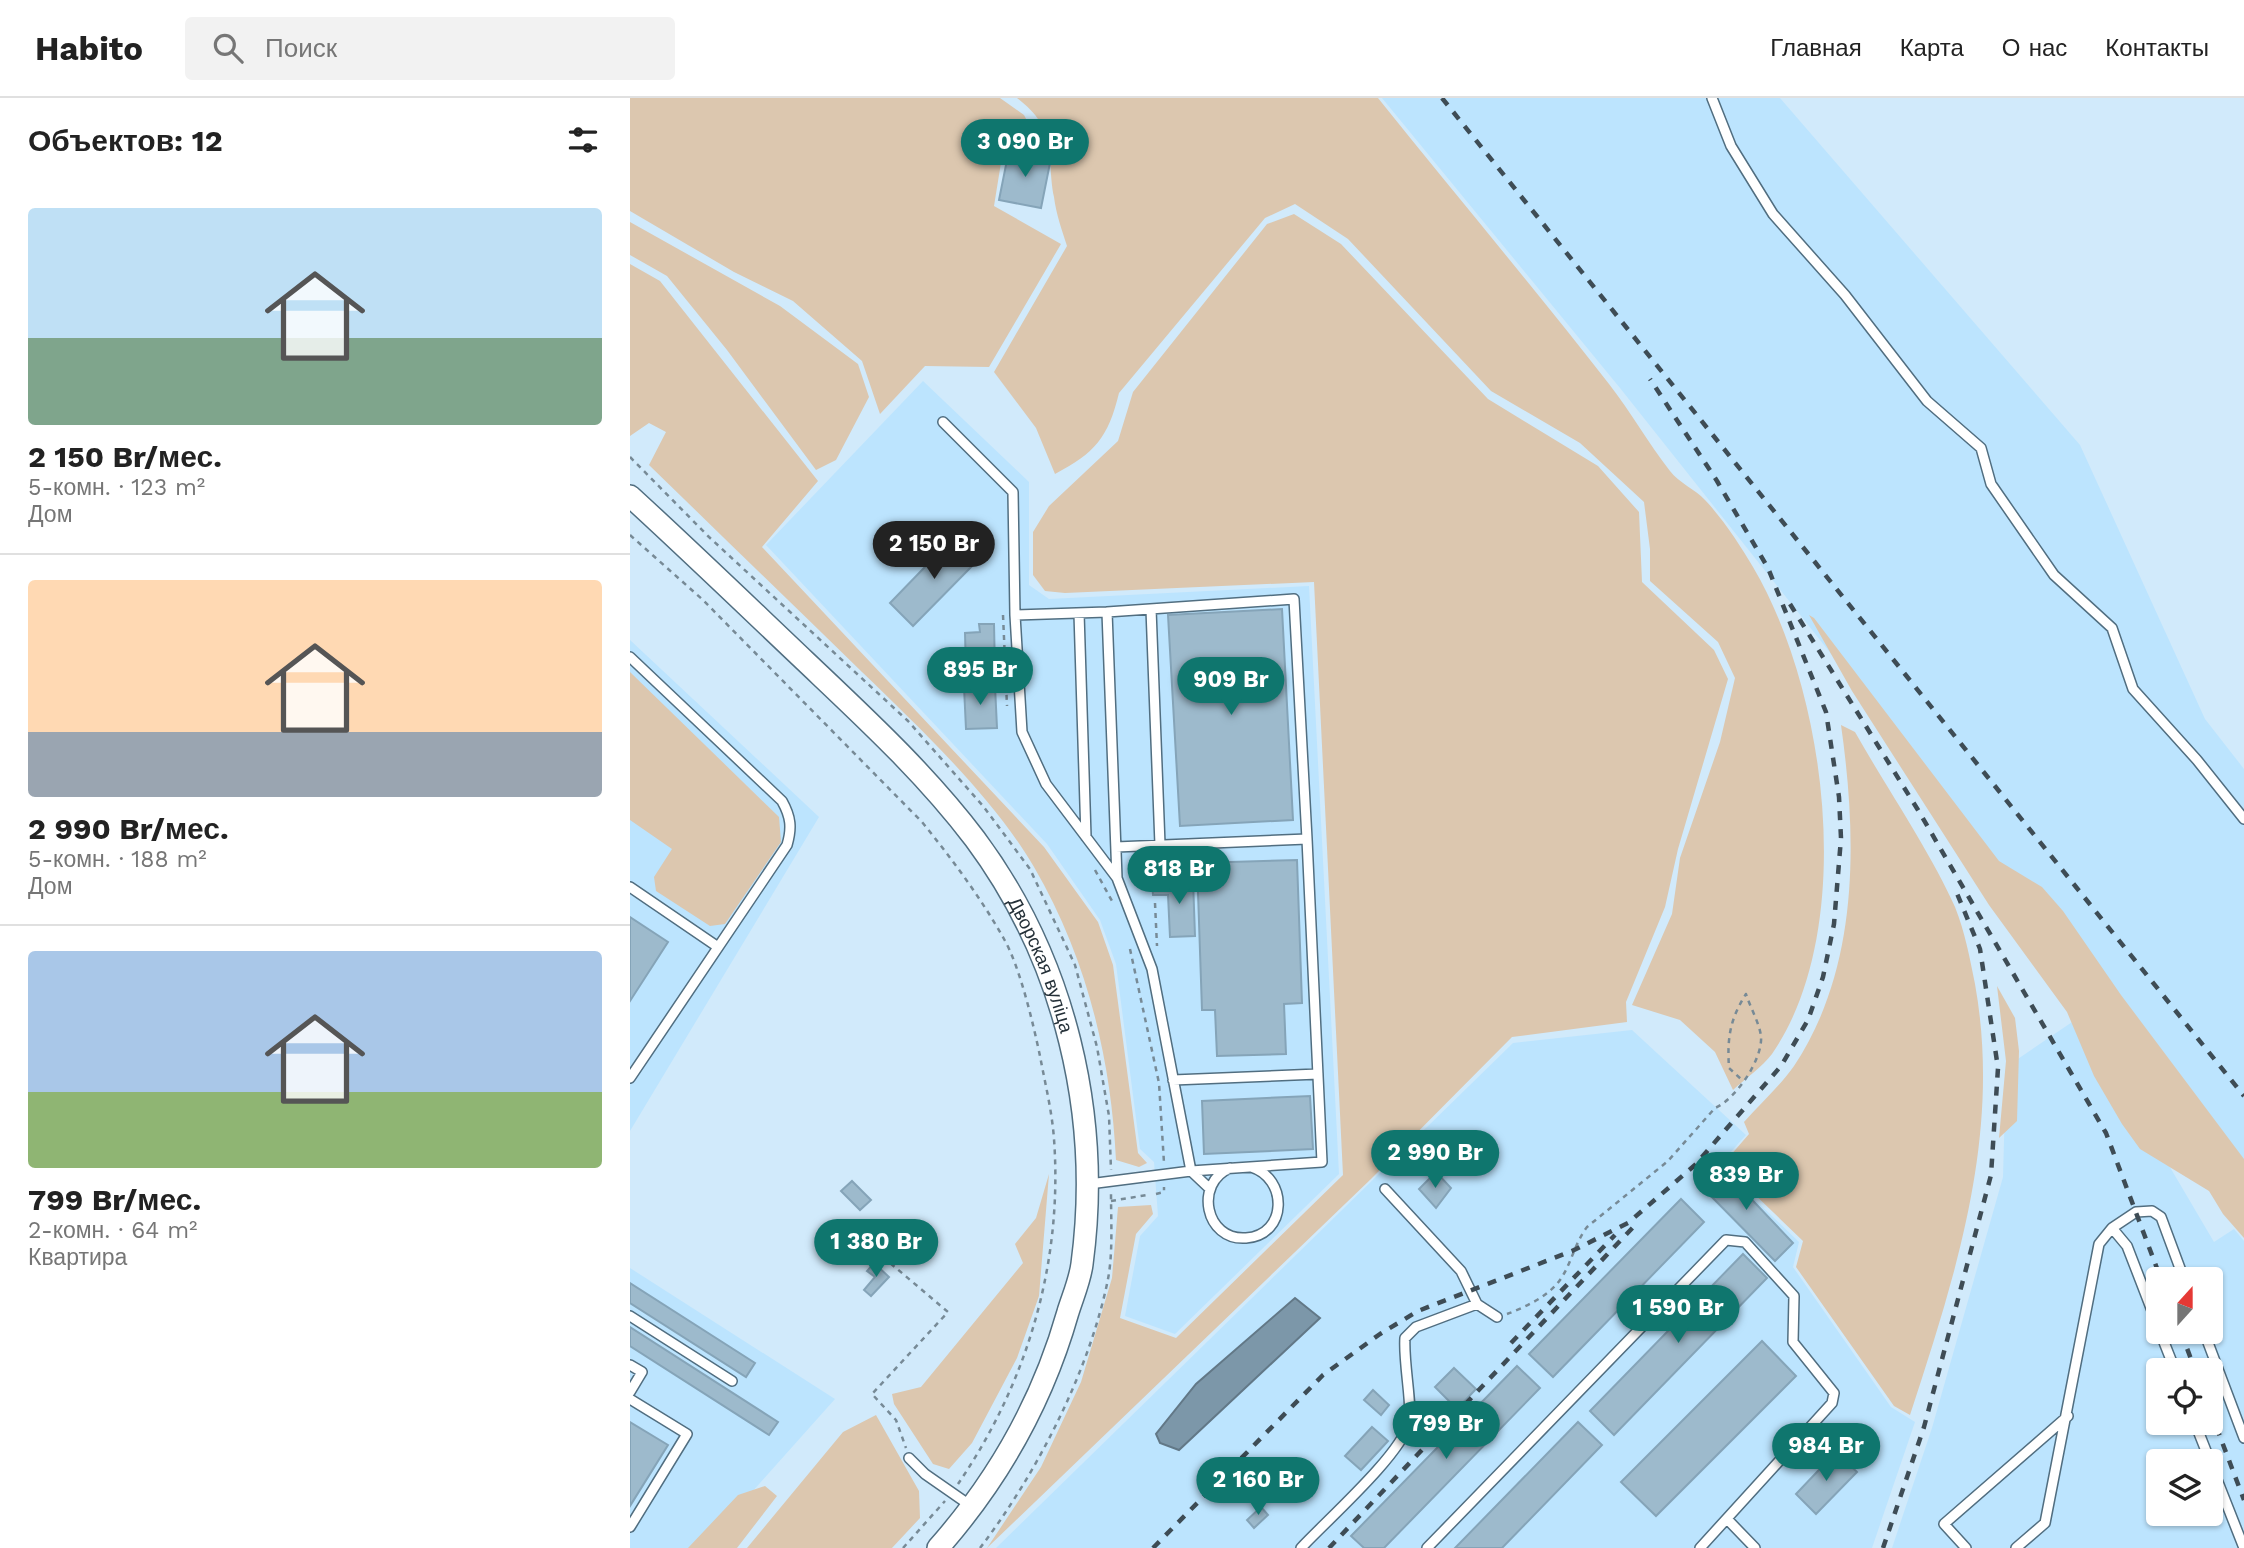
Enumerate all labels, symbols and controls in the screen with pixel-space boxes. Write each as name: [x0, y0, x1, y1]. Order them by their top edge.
search box: [185, 17, 675, 80]
text: Habito: [35, 29, 143, 68]
icon: search: [209, 29, 247, 67]
text: Поиск: [265, 33, 337, 63]
text: Главная: [1770, 34, 1862, 62]
text: Карта: [1900, 34, 1964, 62]
text: О нас: [2002, 34, 2067, 62]
text: Контакты: [2105, 34, 2209, 62]
pin: 3 090 Br: [953, 120, 1097, 179]
icon: filters: [564, 121, 602, 159]
text: Объектов: 12: [28, 123, 223, 158]
text: 3 090 Br: [977, 128, 1073, 155]
icon: home: [252, 253, 378, 379]
text: 2 150 Br/мес.: [28, 439, 222, 474]
text: 5-комн. · 123 m²: [28, 474, 205, 501]
text: Дом: [28, 501, 72, 528]
pin: 2 150 Br: [862, 522, 1006, 581]
text: 2 150 Br: [889, 530, 979, 557]
icon: home: [252, 625, 378, 751]
pin: 895 Br: [923, 648, 1037, 707]
text: 895 Br: [943, 656, 1017, 683]
pin: 909 Br: [1174, 658, 1288, 717]
text: 909 Br: [1193, 666, 1269, 693]
text: 2 990 Br/мес.: [28, 811, 229, 846]
text: 5-комн. · 188 m²: [28, 846, 207, 873]
pin: 818 Br: [1122, 846, 1236, 906]
text: 818 Br: [1144, 855, 1214, 882]
text: Дом: [28, 873, 72, 900]
street label: Дворская вуліца: [1003, 893, 1078, 1036]
icon: home: [252, 996, 378, 1122]
pin: 2 990 Br: [1363, 1130, 1507, 1190]
text: 2 990 Br: [1387, 1139, 1483, 1166]
pin: 839 Br: [1689, 1152, 1803, 1212]
text: 839 Br: [1709, 1161, 1783, 1188]
text: 799 Br/мес.: [28, 1182, 201, 1217]
text: 2-комн. · 64 m²: [28, 1217, 198, 1244]
pin: 1 380 Br: [804, 1220, 948, 1279]
text: 1 380 Br: [830, 1228, 922, 1255]
text: Квартира: [28, 1244, 127, 1271]
north arrow: [2146, 1267, 2222, 1344]
map controls: [2146, 1267, 2223, 1526]
pin: 1 590 Br: [1606, 1286, 1750, 1345]
text: 1 590 Br: [1632, 1294, 1724, 1321]
button: locate: [2146, 1358, 2223, 1435]
pin: 799 Br: [1389, 1402, 1503, 1461]
text: 799 Br: [1409, 1410, 1483, 1437]
pin: 984 Br: [1769, 1424, 1883, 1483]
text: 984 Br: [1788, 1432, 1864, 1459]
button: layers: [2146, 1449, 2223, 1526]
pin: 2 160 Br: [1186, 1458, 1330, 1517]
text: 2 160 Br: [1212, 1466, 1304, 1493]

